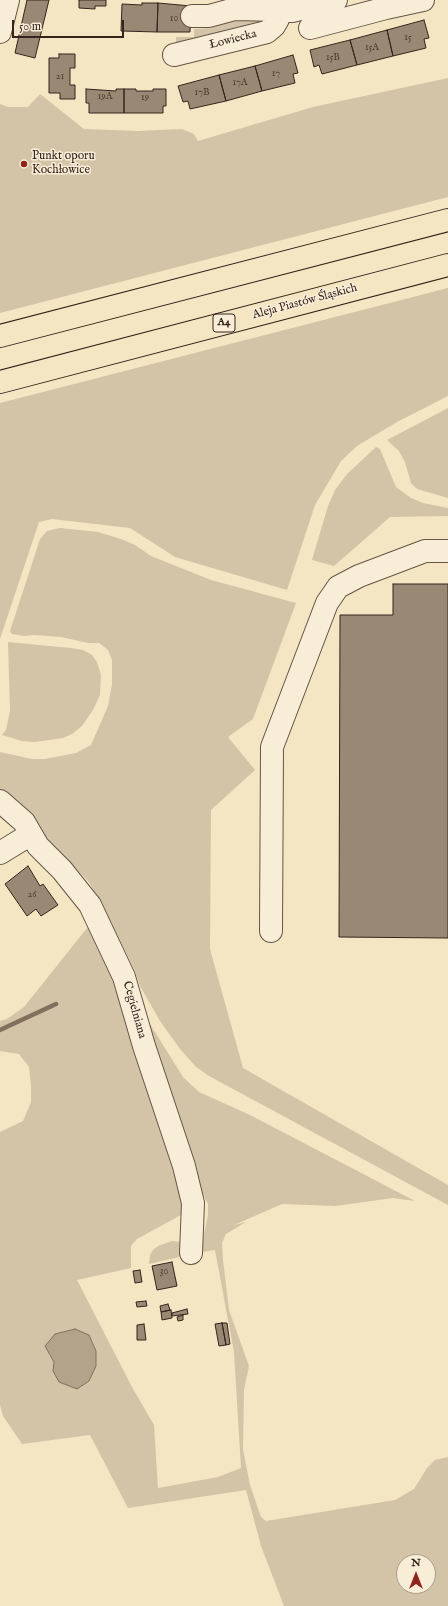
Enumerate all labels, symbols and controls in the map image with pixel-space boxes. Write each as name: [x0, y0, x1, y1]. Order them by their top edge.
scale bar: [14, 12, 126, 38]
house number: 10: [170, 13, 178, 25]
text: 50 m: [19, 19, 41, 34]
street label: Łowiecka: [208, 27, 258, 53]
house number: 15: [404, 32, 412, 44]
house number: 15A: [365, 42, 379, 54]
house number: 15B: [326, 52, 340, 64]
house number: 17: [272, 68, 280, 80]
house number: 21: [56, 71, 64, 83]
house number: 17A: [232, 77, 248, 89]
house number: 17B: [194, 87, 210, 99]
house number: 19A: [98, 91, 112, 103]
house number: 19: [141, 92, 149, 104]
place label: Punkt oporu Kochłowice: [32, 150, 95, 178]
marker: Punkt oporu Kochłowice: [19, 159, 29, 169]
street label: Aleja Piastów Śląskich: [251, 281, 359, 323]
road number: A4: [213, 314, 235, 332]
house number: 26: [28, 889, 36, 901]
street label: Cegielniana: [119, 980, 149, 1040]
house number: 30: [160, 1266, 168, 1278]
north arrow: [396, 1554, 436, 1594]
text: N: [411, 1556, 421, 1570]

